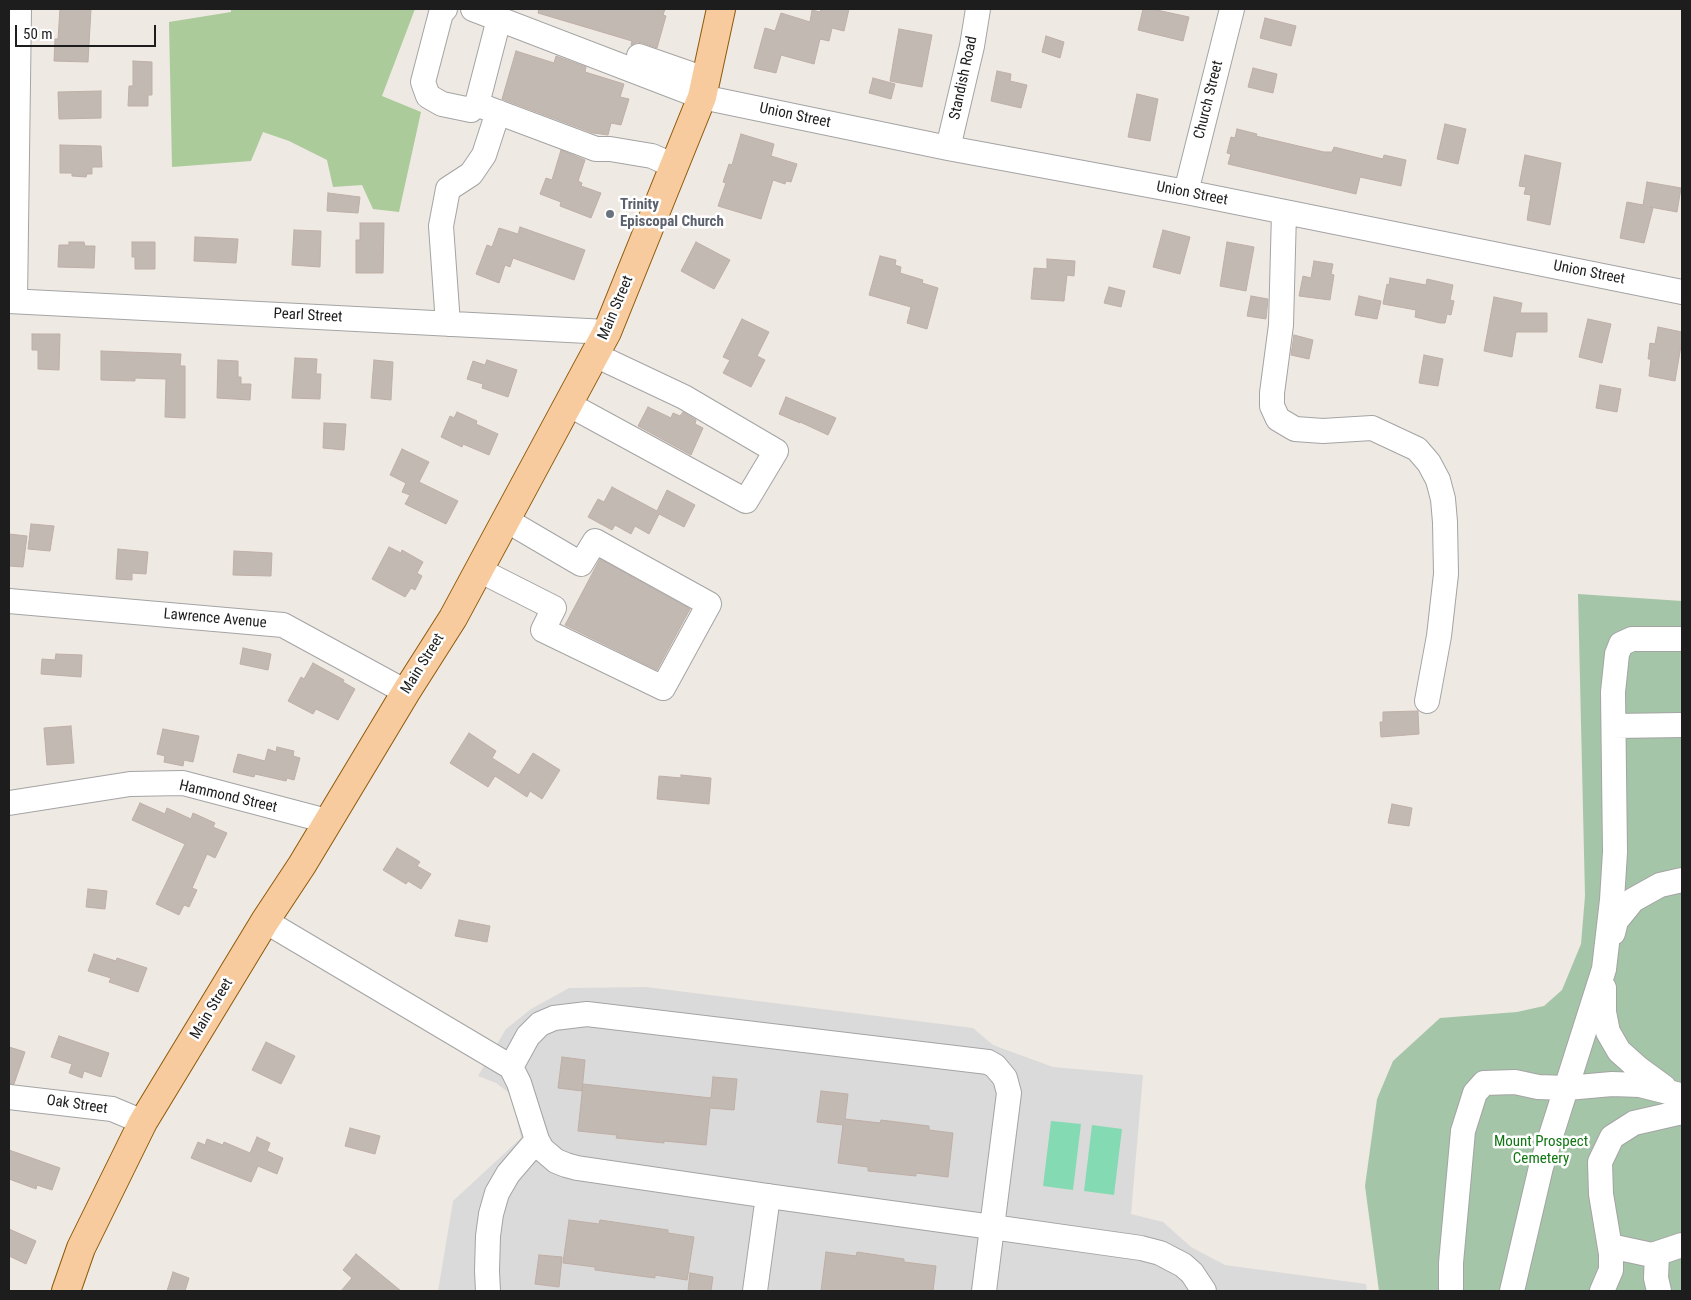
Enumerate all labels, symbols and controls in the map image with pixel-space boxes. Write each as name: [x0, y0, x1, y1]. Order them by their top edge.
scale bar: [18, 15, 159, 47]
text: 50 m: [23, 25, 53, 43]
street label: Standish Road: [946, 34, 982, 122]
street label: Church Street: [1191, 59, 1227, 141]
street label: Union Street: [758, 100, 832, 132]
street label: Union Street: [1155, 178, 1229, 210]
place label: Trinity Episcopal Church: [620, 196, 724, 231]
marker: Trinity Episcopal Church: [604, 208, 616, 220]
street label: Union Street: [1552, 257, 1626, 289]
street label: Main Street: [594, 273, 638, 343]
street label: Pearl Street: [273, 305, 343, 327]
street label: Lawrence Avenue: [163, 606, 267, 632]
street label: Main Street: [397, 630, 449, 698]
street label: Hammond Street: [177, 777, 279, 817]
street label: Main Street: [187, 975, 237, 1043]
street label: Oak Street: [45, 1092, 109, 1118]
park label: Mount Prospect Cemetery: [1494, 1133, 1588, 1168]

